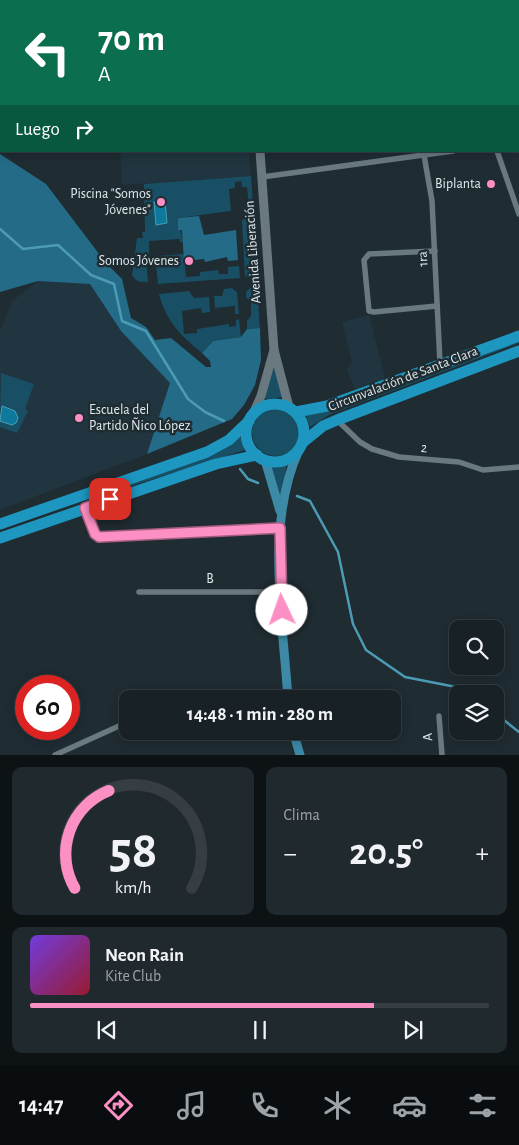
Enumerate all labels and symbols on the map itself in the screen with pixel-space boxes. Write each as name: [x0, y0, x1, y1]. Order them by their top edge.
place label: Biplanta: [435, 177, 482, 191]
marker: Biplanta: [485, 178, 497, 190]
place label: Piscina "Somos Jóvenes": [70, 187, 151, 217]
marker: Piscina "Somos Jóvenes": [155, 196, 167, 208]
street label: Avenida Liberación: [242, 200, 264, 304]
street label: 1ra: [416, 250, 430, 267]
place label: Somos Jóvenes: [99, 254, 179, 268]
marker: Somos Jóvenes: [183, 255, 195, 267]
street label: Circunvalación de Santa Clara: [326, 344, 480, 414]
place label: Escuela del Partido Ñico López: [89, 403, 191, 433]
marker: Escuela del Partido Ñico López: [73, 412, 85, 424]
street label: 2: [420, 441, 428, 455]
pin: [89, 478, 131, 520]
street label: B: [206, 572, 214, 586]
position arrow: [255, 583, 307, 635]
speed limit sign: 60: [15, 675, 80, 740]
street label: A: [421, 732, 435, 742]

